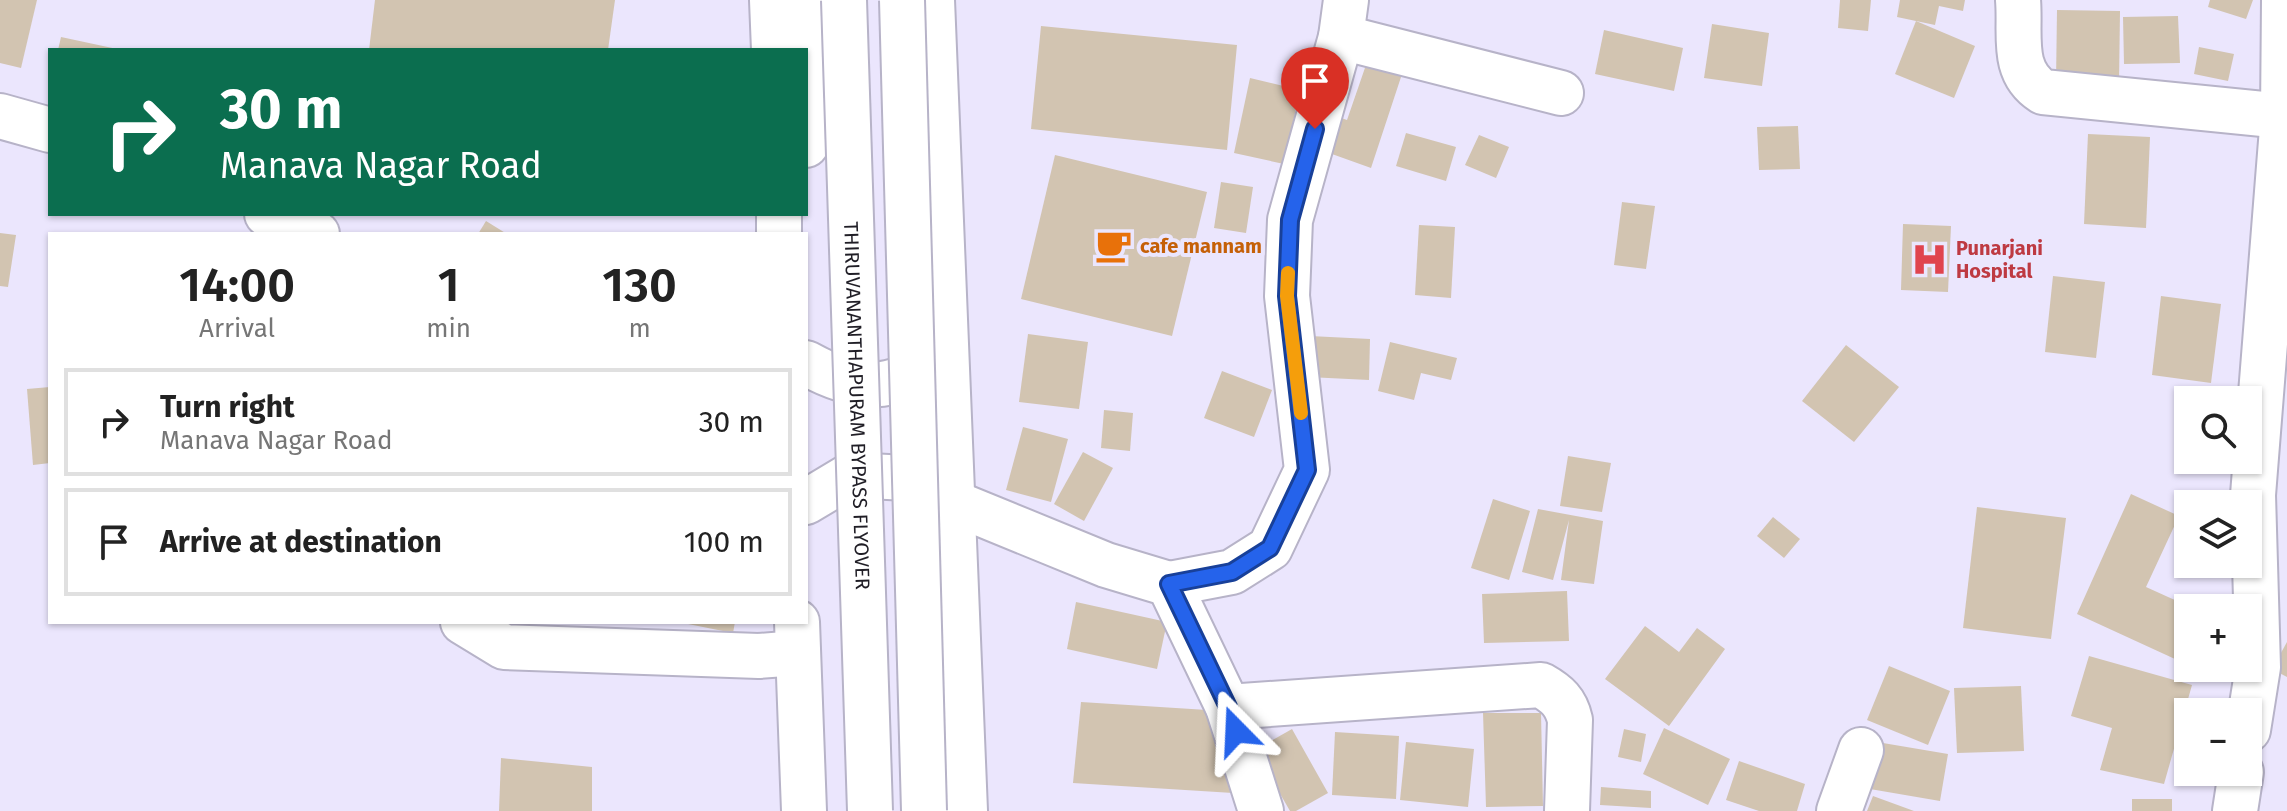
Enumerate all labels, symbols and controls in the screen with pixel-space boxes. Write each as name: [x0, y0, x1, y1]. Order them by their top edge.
pin: [1281, 47, 1349, 129]
icon: arrive: [1293, 59, 1337, 103]
text: 30 m: [220, 76, 342, 143]
icon: right: [88, 80, 192, 184]
text: Manava Nagar Road: [220, 144, 542, 188]
street label: THIRUVANANTHAPURAM BYPASS FLYOVER: [839, 221, 875, 590]
cafe icon: cafe mannam: [1095, 227, 1133, 265]
place label: cafe mannam: [1140, 234, 1262, 258]
place label: Punarjani Hospital: [1956, 236, 2043, 283]
hospital icon: Punarjani Hospital: [1911, 241, 1949, 279]
text: 14:00: [179, 256, 295, 314]
text: 1: [438, 256, 460, 314]
text: 130: [602, 256, 677, 314]
text: Arrival: [199, 313, 275, 344]
text: min: [426, 313, 471, 344]
text: m: [628, 313, 651, 344]
map controls: [2174, 386, 2262, 786]
button: search: [2174, 386, 2262, 474]
text: Turn right: [160, 389, 295, 425]
icon: right: [92, 400, 136, 444]
text: 30 m: [699, 404, 764, 440]
text: Manava Nagar Road: [160, 425, 392, 456]
button: layers: [2174, 490, 2262, 578]
icon: arrive: [92, 520, 136, 564]
text: Arrive at destination: [160, 524, 442, 560]
text: 100 m: [684, 524, 764, 560]
button: +: [2174, 594, 2262, 682]
position arrow: [1194, 689, 1278, 773]
button: −: [2174, 698, 2262, 786]

